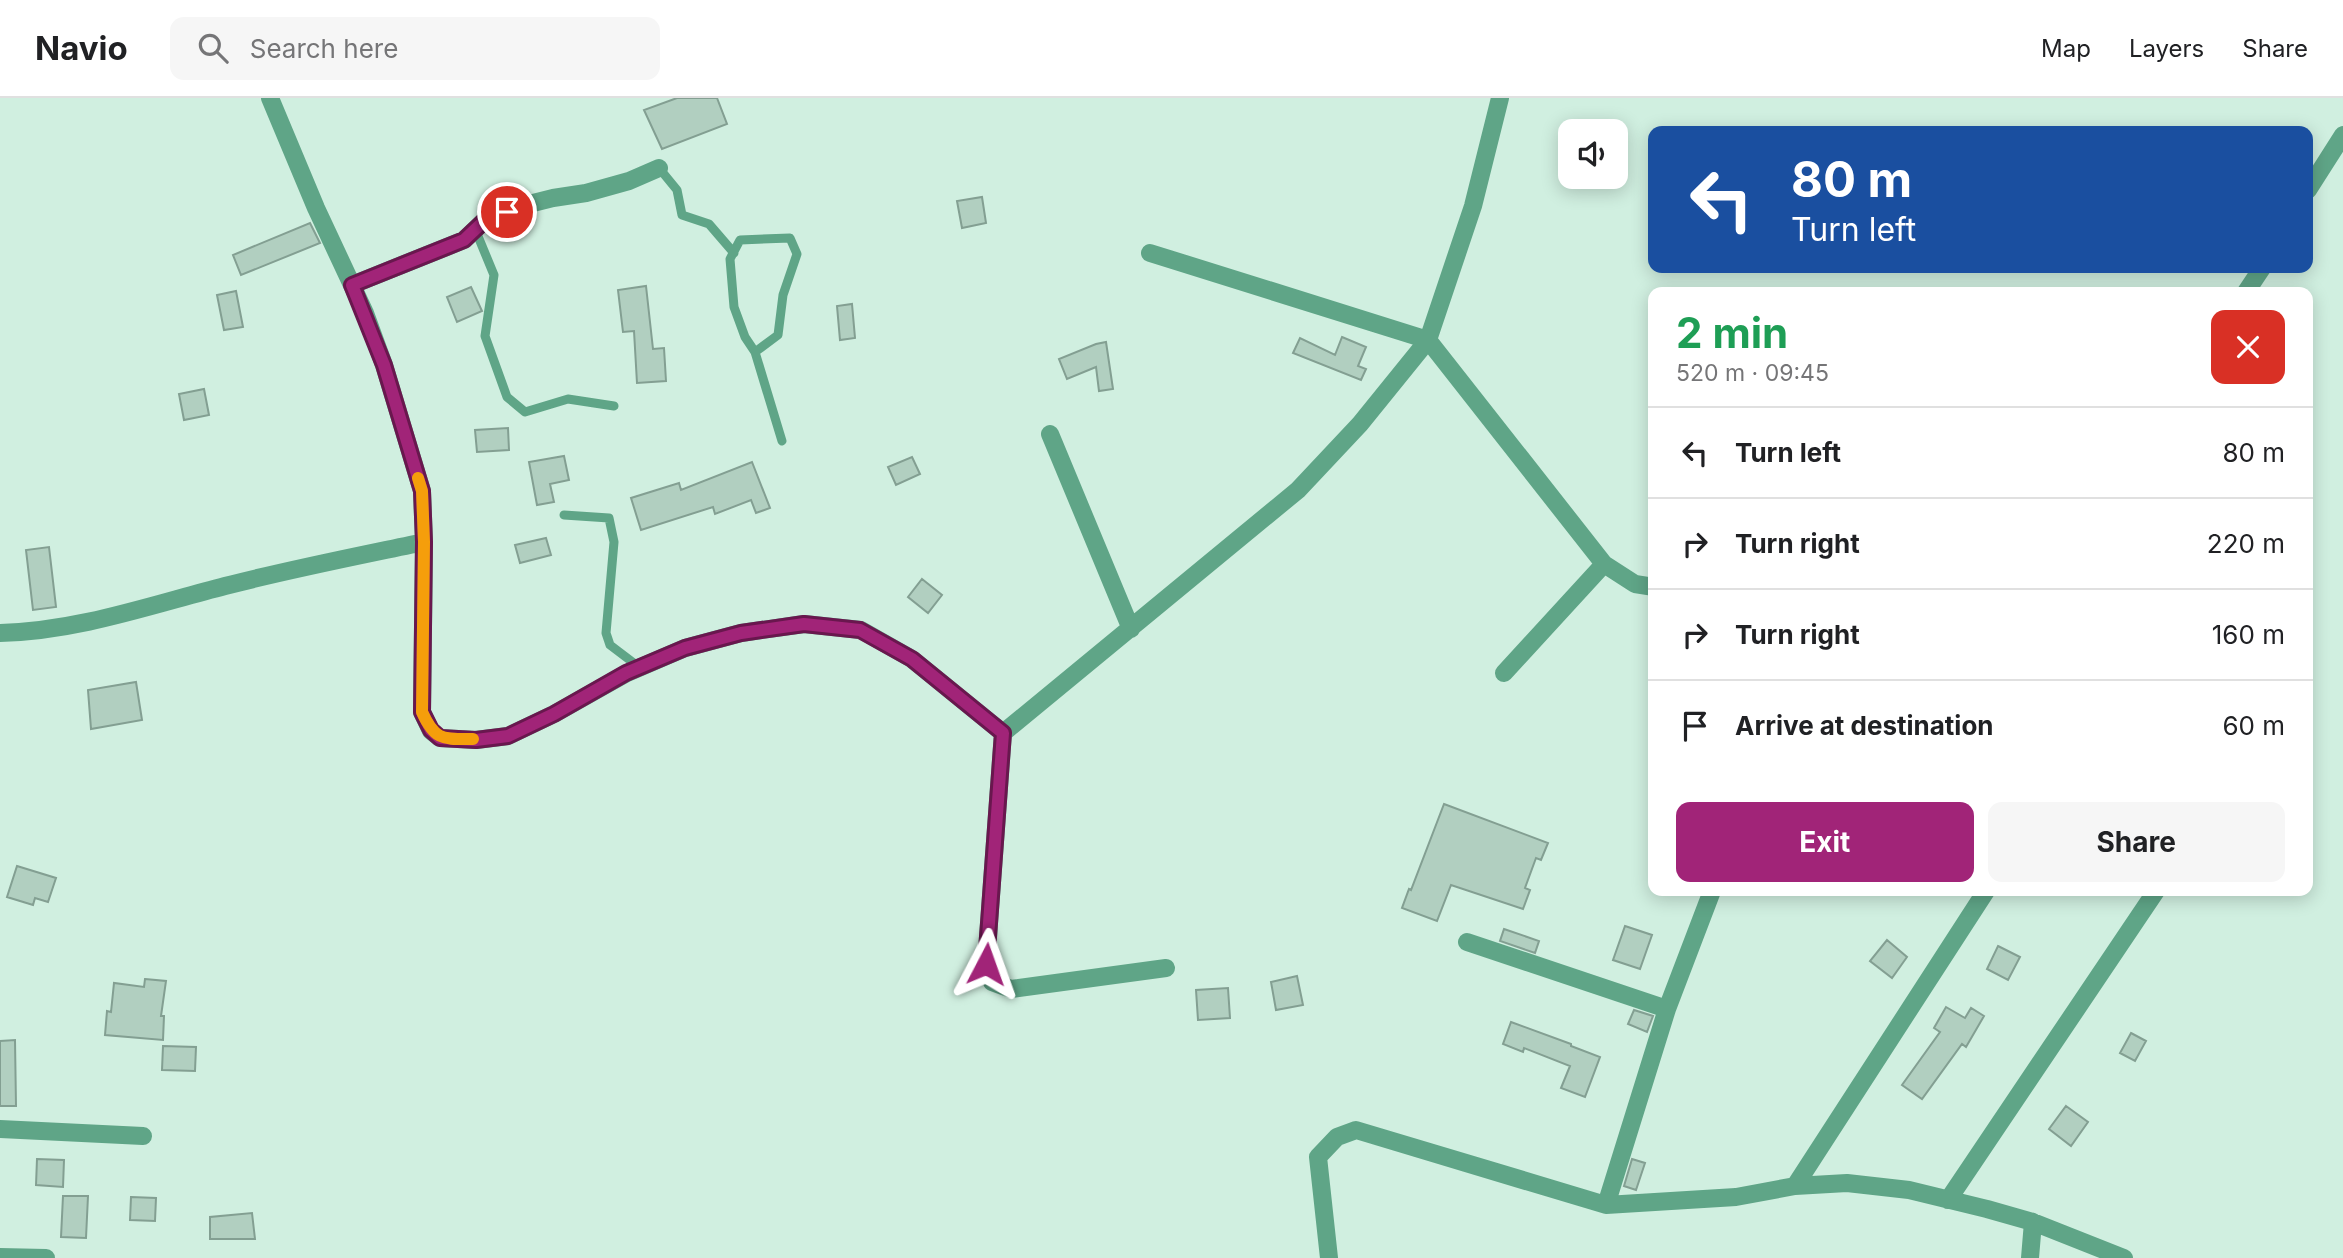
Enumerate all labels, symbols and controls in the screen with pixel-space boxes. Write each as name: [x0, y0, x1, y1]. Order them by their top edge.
search box: [170, 17, 660, 80]
text: Navio: [35, 28, 128, 68]
icon: search: [194, 29, 232, 67]
text: Search here: [250, 33, 398, 64]
text: Map: [2041, 34, 2091, 63]
text: Layers: [2129, 34, 2204, 63]
text: Share: [2242, 34, 2308, 63]
map controls: [1558, 119, 1628, 189]
button: sound: [1558, 119, 1628, 189]
text: 80 m: [1791, 150, 1912, 209]
icon: left: [1676, 154, 1767, 245]
pin: [477, 182, 537, 242]
icon: arrive: [488, 193, 526, 231]
text: Turn left: [1791, 210, 1916, 249]
text: 2 min: [1676, 307, 1788, 358]
button: close: [2211, 310, 2285, 384]
text: 520 m · 09:45: [1676, 359, 1829, 387]
icon: left: [1676, 434, 1714, 472]
text: Turn left: [1735, 437, 1841, 468]
text: 80 m: [2222, 437, 2285, 468]
icon: right: [1676, 525, 1714, 563]
text: Turn right: [1735, 528, 1860, 559]
text: 220 m: [2207, 528, 2285, 559]
icon: right: [1676, 616, 1714, 654]
text: Turn right: [1735, 619, 1860, 650]
text: 160 m: [2212, 619, 2285, 650]
icon: arrive: [1676, 707, 1714, 745]
text: Arrive at destination: [1735, 710, 1994, 741]
text: 60 m: [2222, 710, 2285, 741]
button: Exit: [1676, 802, 1974, 882]
button: Share: [1988, 802, 2285, 882]
position arrow: [949, 927, 1023, 1001]

